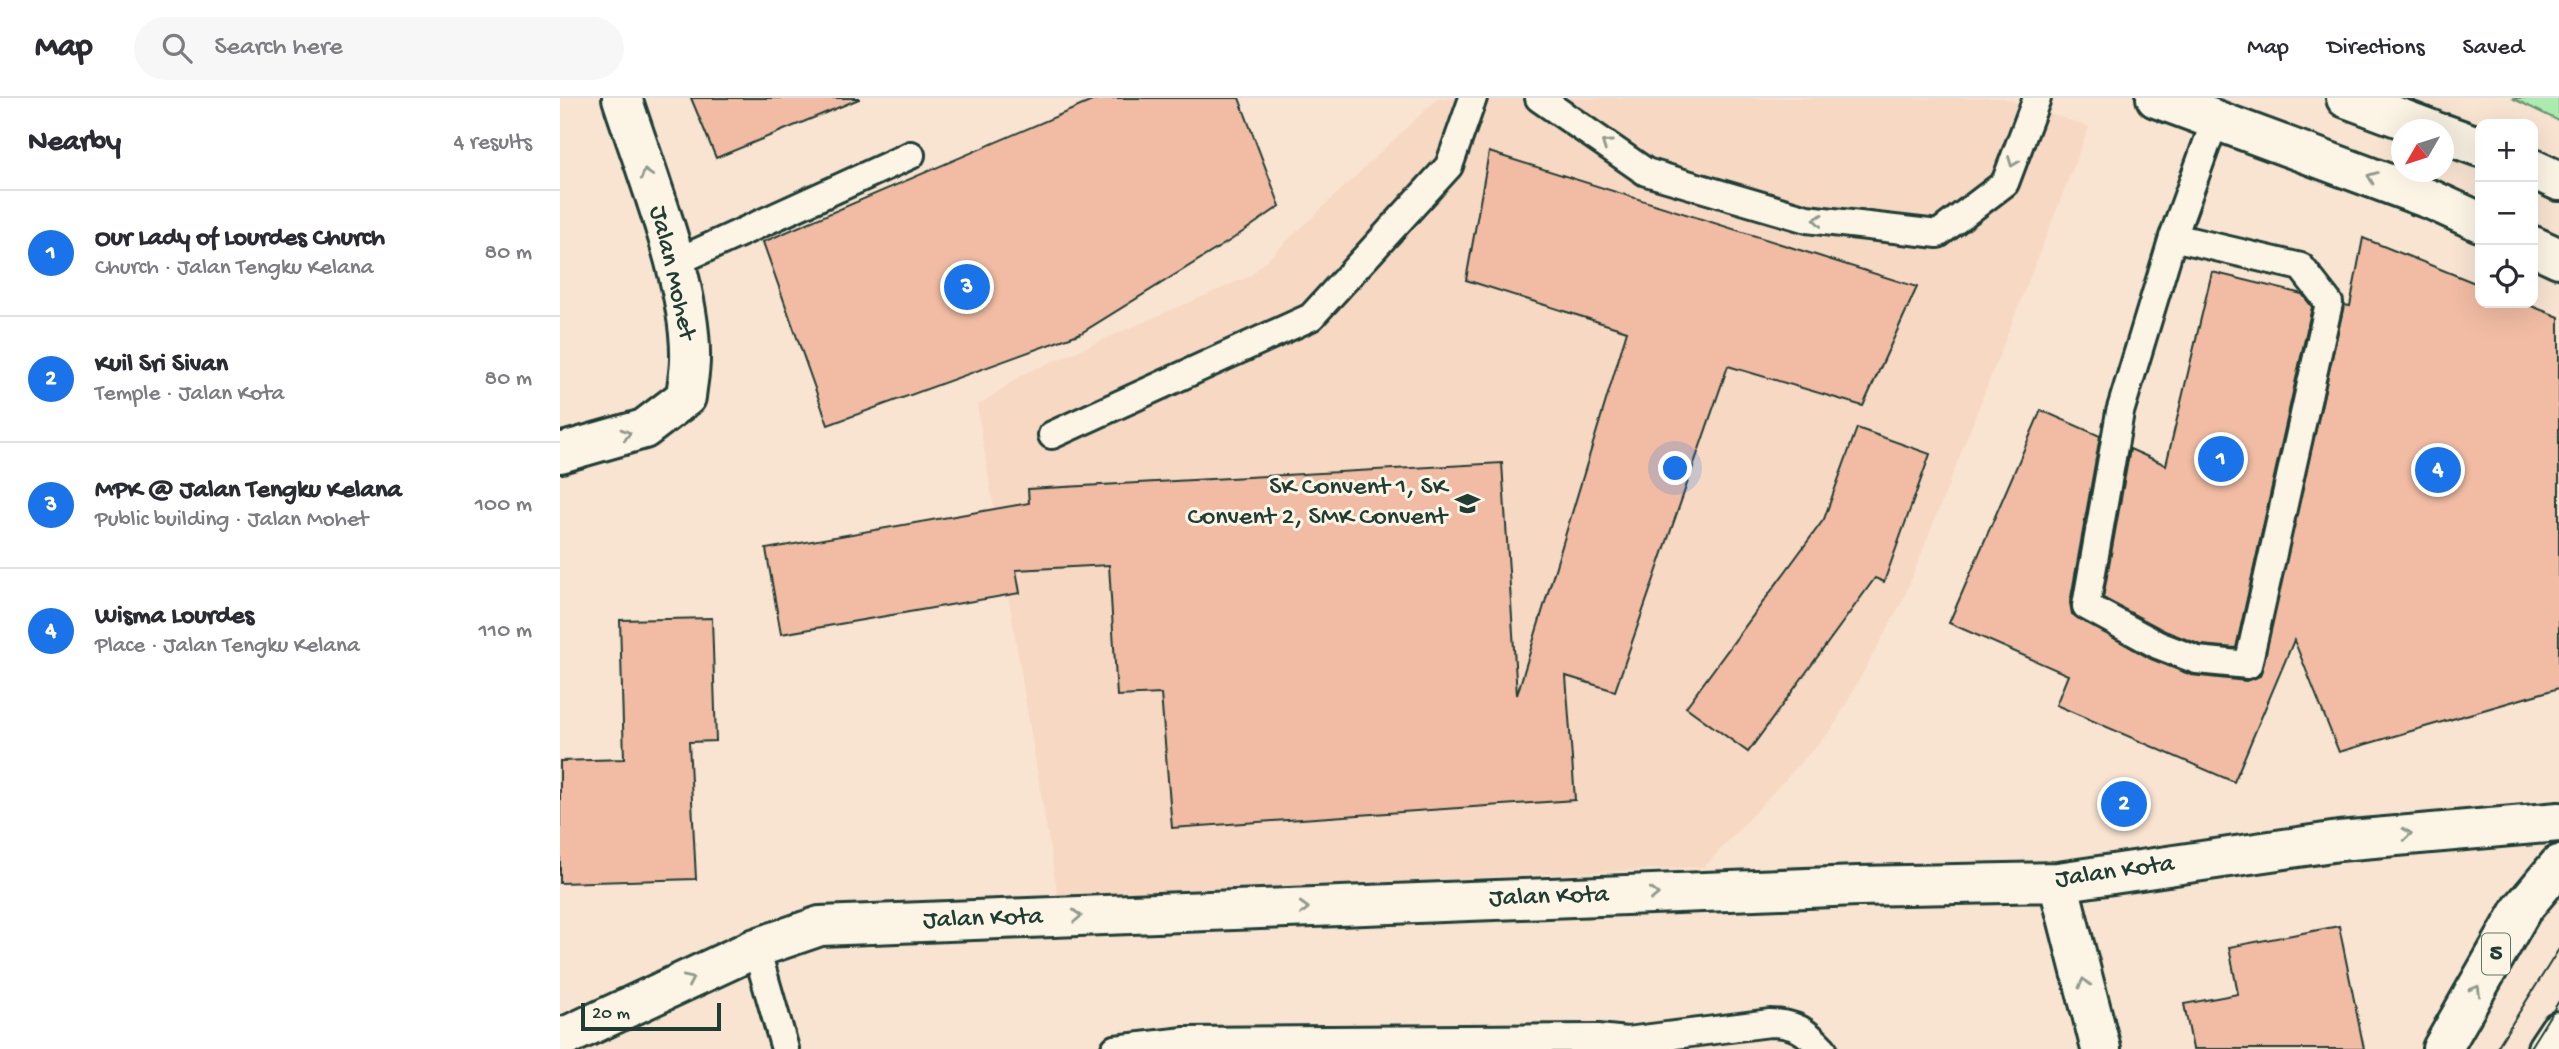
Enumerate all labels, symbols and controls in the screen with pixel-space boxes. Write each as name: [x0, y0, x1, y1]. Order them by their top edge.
search box: [134, 17, 624, 80]
text: Map: [35, 29, 92, 67]
icon: search: [158, 29, 196, 67]
text: Search here: [214, 33, 343, 64]
text: Map: [2247, 34, 2289, 63]
text: Directions: [2327, 34, 2425, 63]
text: Saved: [2463, 34, 2524, 63]
north arrow: [2391, 119, 2454, 182]
map controls: [2475, 119, 2538, 308]
button: +: [2475, 119, 2538, 182]
text: Nearby: [28, 126, 121, 161]
text: 4 results: [453, 130, 532, 157]
one-way arrow: [1601, 140, 1614, 152]
one-way arrow: [2007, 155, 2021, 167]
one-way arrow: [640, 168, 654, 181]
one-way arrow: [2367, 171, 2379, 185]
button: −: [2475, 182, 2538, 245]
street label: Jalan Mohet: [641, 203, 702, 345]
one-way arrow: [1812, 212, 1824, 227]
text: Our Lady of Lourdes Church: [95, 224, 385, 255]
text: 1: [46, 240, 56, 267]
text: 80 m: [485, 240, 532, 267]
button: locate: [2475, 245, 2538, 308]
text: Church · Jalan Tengku Kelana: [95, 255, 374, 282]
pin: 3: [944, 261, 990, 313]
text: Kuil Sri Sivan: [95, 350, 228, 381]
text: 2: [45, 366, 57, 393]
text: 80 m: [485, 366, 532, 393]
text: Temple · Jalan Kota: [95, 381, 284, 408]
one-way arrow: [619, 428, 631, 443]
pin: 1: [2198, 433, 2244, 485]
pin: 4: [2415, 444, 2461, 496]
your location: [1658, 451, 1692, 485]
place label: SK Convent 1, SK Convent 2, SMK Convent: [1188, 473, 1450, 534]
text: MPK @ Jalan Tengku Kelana: [95, 476, 402, 507]
school or university icon: SK Convent 1, SK Convent 2, SMK Convent: [1453, 489, 1481, 517]
text: 3: [45, 492, 57, 519]
text: 100 m: [475, 492, 532, 519]
text: Public building · Jalan Mohet: [95, 507, 368, 534]
text: Wisma Lourdes: [95, 602, 254, 633]
text: 4: [46, 618, 56, 645]
text: 110 m: [479, 618, 532, 645]
text: Place · Jalan Tengku Kelana: [95, 633, 360, 660]
pin: 2: [2101, 778, 2147, 830]
one-way arrow: [2401, 827, 2413, 842]
street label: Jalan Kota: [2054, 849, 2178, 897]
street label: Jalan Kota: [1489, 880, 1611, 916]
one-way arrow: [1649, 887, 1660, 902]
one-way arrow: [1299, 900, 1310, 915]
street label: Jalan Kota: [923, 902, 1045, 938]
one-way arrow: [1072, 909, 1083, 924]
road number: 5: [2482, 934, 2510, 974]
one-way arrow: [682, 974, 694, 988]
one-way arrow: [2078, 977, 2092, 989]
one-way arrow: [2468, 984, 2481, 997]
scale bar: [581, 1000, 721, 1032]
text: 20 m: [592, 1003, 630, 1026]

